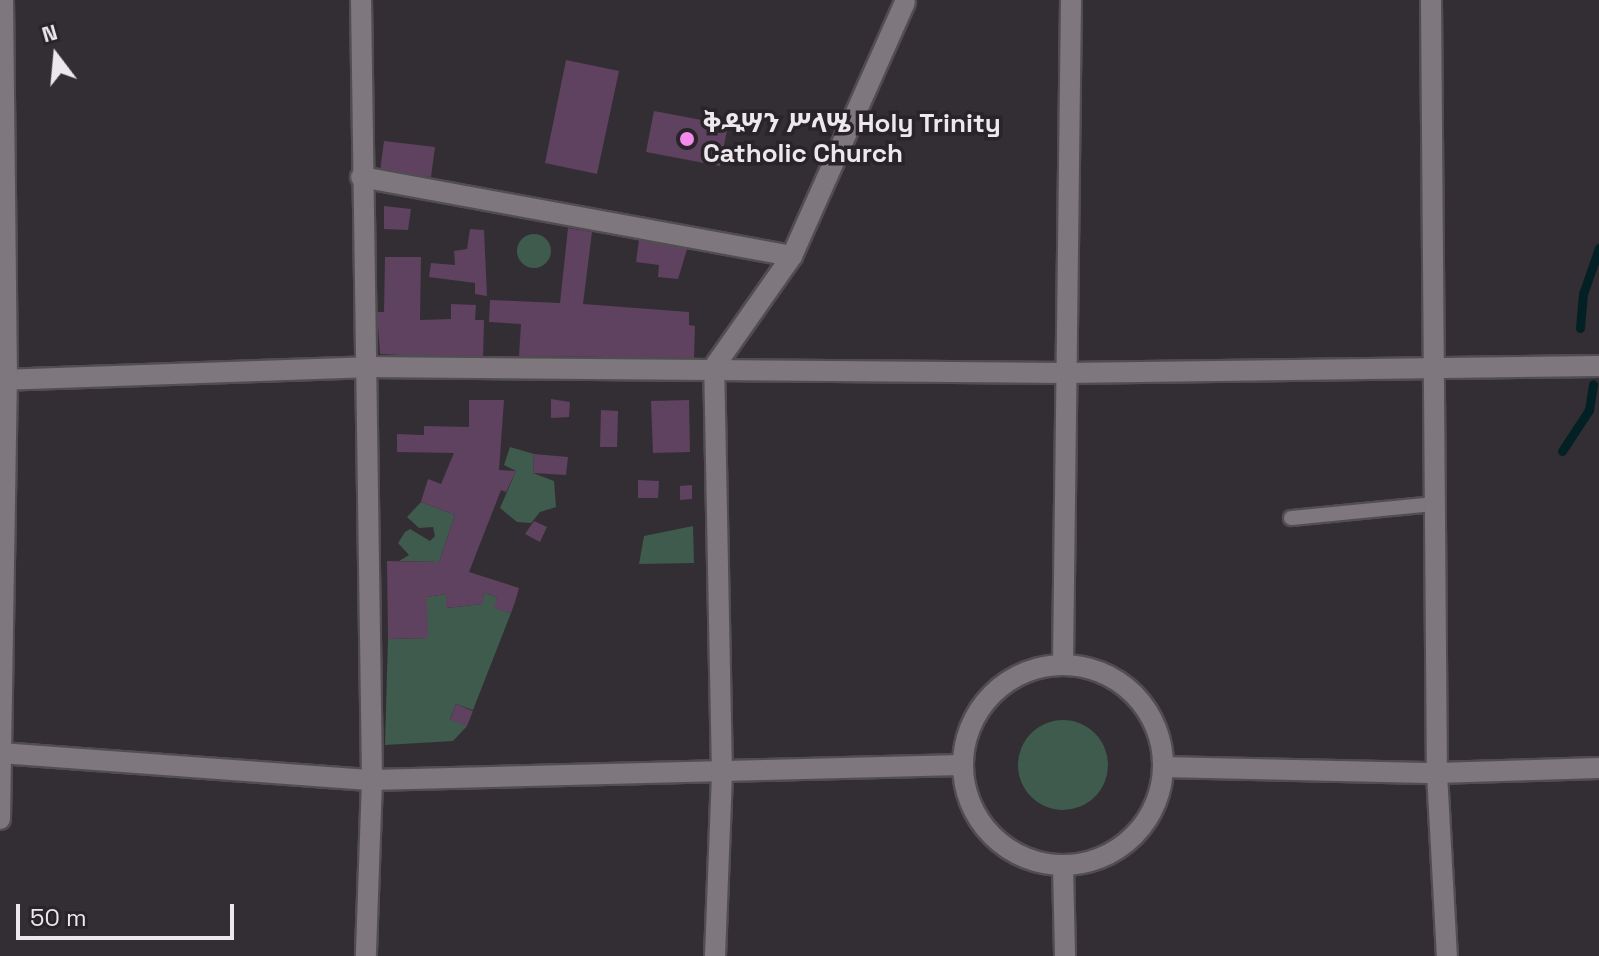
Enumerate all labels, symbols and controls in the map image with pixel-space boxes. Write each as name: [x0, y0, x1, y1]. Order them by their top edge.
north arrow: [16, 16, 96, 96]
text: N: [38, 17, 60, 48]
place label: ቅዱሣን ሥላሤ Holy Trinity Catholic Church: [703, 108, 1002, 170]
marker: ቅዱሣን ሥላሤ Holy Trinity Catholic Church: [678, 130, 696, 148]
scale bar: [20, 888, 238, 938]
text: 50 m: [30, 902, 87, 933]

